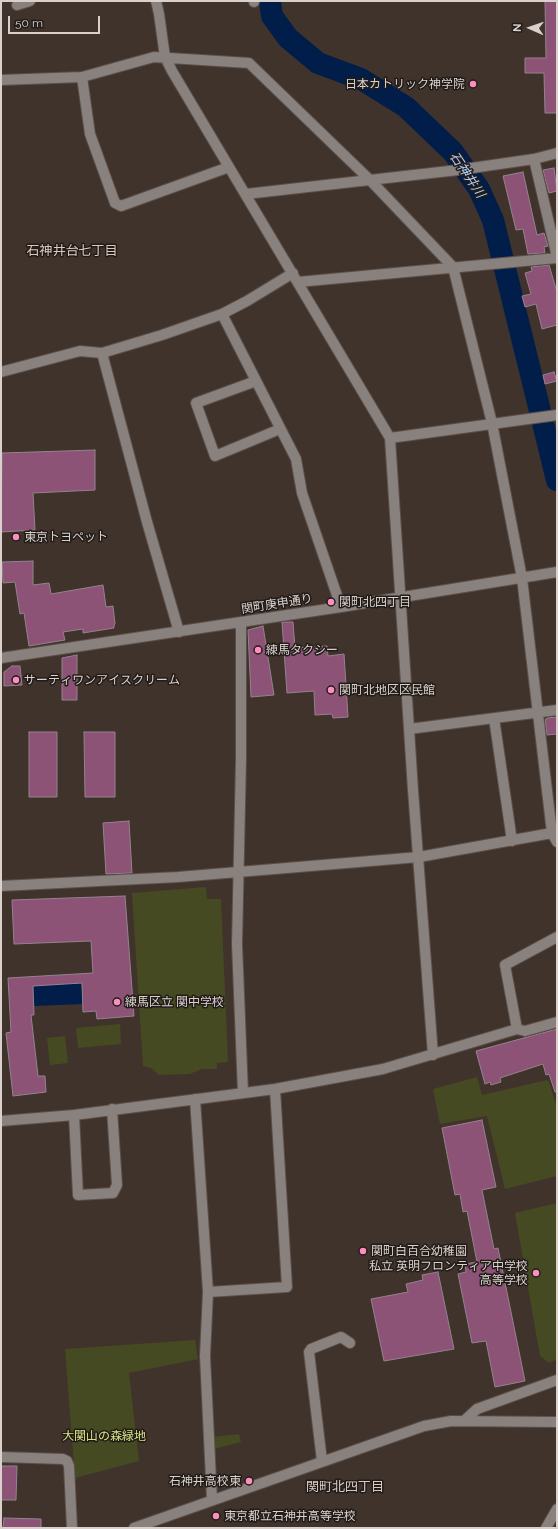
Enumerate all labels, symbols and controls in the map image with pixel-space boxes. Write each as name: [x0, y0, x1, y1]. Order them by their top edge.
scale bar: [10, 8, 102, 34]
north arrow: [510, 8, 550, 48]
text: 50 m: [15, 16, 43, 30]
text: N: [511, 23, 524, 32]
place label: 日本カトリック神学院: [345, 77, 465, 91]
marker: 日本カトリック神学院: [468, 79, 478, 89]
water label: 石神井川: [446, 149, 488, 201]
district label: 石神井台七丁目: [27, 243, 117, 259]
place label: 東京トヨペット: [24, 530, 108, 544]
marker: 東京トヨペット: [11, 532, 21, 542]
street label: 関町庚申通り: [240, 591, 314, 617]
place label: 関町北四丁目: [339, 595, 411, 609]
marker: 関町北四丁目: [326, 597, 336, 607]
place label: 練馬タクシー: [266, 643, 338, 657]
marker: 練馬タクシー: [253, 645, 263, 655]
place label: サーティワンアイスクリーム: [24, 673, 180, 687]
marker: サーティワンアイスクリーム: [11, 675, 21, 685]
place label: 関町北地区区民館: [339, 683, 435, 697]
marker: 関町北地区区民館: [326, 685, 336, 695]
place label: 練馬区立 関中学校: [125, 995, 224, 1009]
marker: 練馬区立 関中学校: [112, 997, 122, 1007]
place label: 関町白百合幼稚園: [371, 1244, 467, 1258]
marker: 関町白百合幼稚園: [358, 1246, 368, 1256]
place label: 私立 英明フロンティア中学校 高等学校: [369, 1259, 528, 1287]
marker: 私立 英明フロンティア中学校 高等学校: [531, 1268, 541, 1278]
park label: 大関山の森緑地: [62, 1429, 146, 1443]
place label: 石神井高校東: [169, 1474, 241, 1488]
marker: 石神井高校東: [244, 1476, 254, 1486]
district label: 関町北四丁目: [306, 1479, 384, 1495]
place label: 東京都立石神井高等学校: [224, 1509, 356, 1523]
marker: 東京都立石神井高等学校: [211, 1511, 221, 1521]

